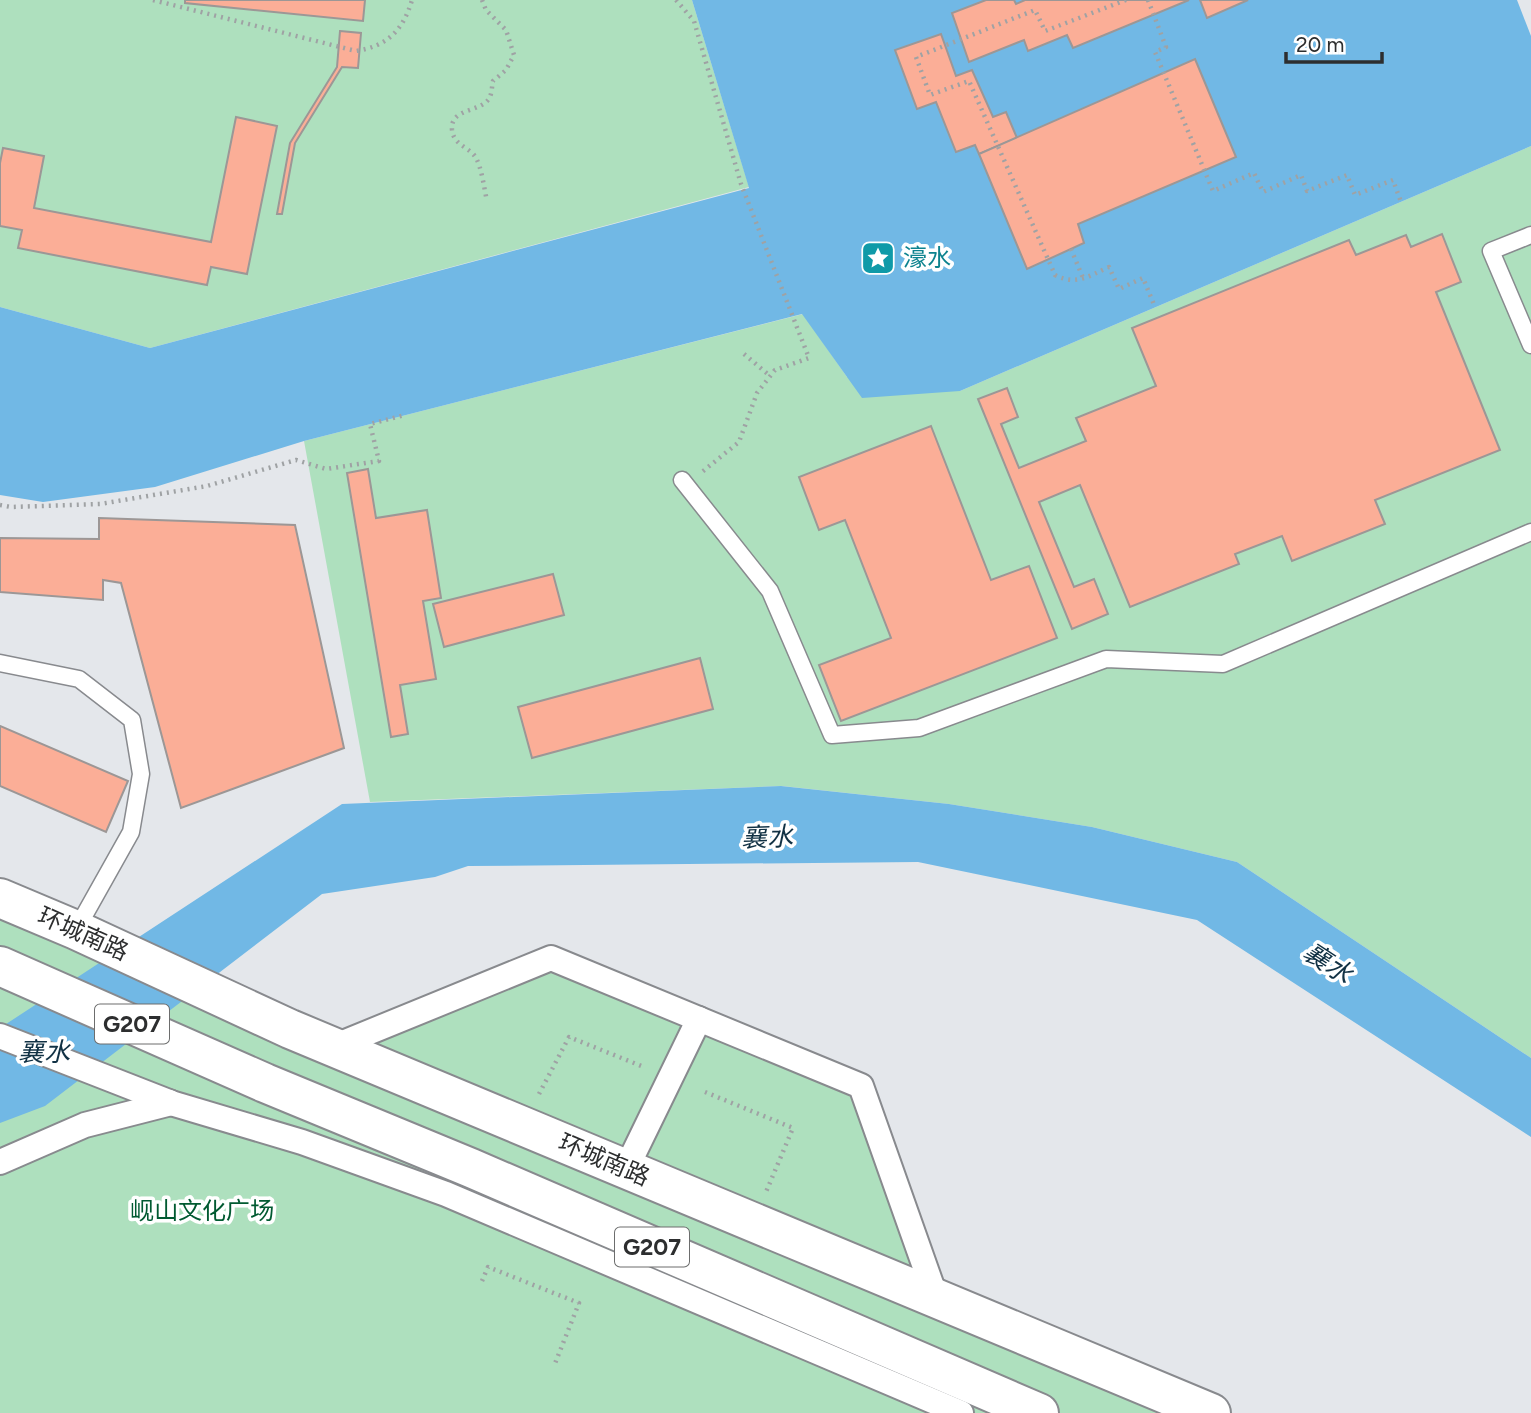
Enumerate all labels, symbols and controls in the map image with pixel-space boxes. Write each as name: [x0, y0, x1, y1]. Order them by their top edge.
scale bar: [1286, 21, 1382, 65]
text: 20 m: [1296, 32, 1344, 57]
place icon: 濠水: [859, 239, 897, 277]
place label: 濠水: [903, 243, 951, 272]
water label: 襄水: [740, 820, 795, 854]
street label: 环城南路: [33, 901, 133, 966]
water label: 襄水: [1297, 935, 1359, 991]
road number: G207: [95, 1004, 169, 1044]
water label: 襄水: [18, 1036, 71, 1068]
street label: 环城南路: [554, 1127, 654, 1192]
park label: 岘山文化广场: [130, 1196, 274, 1225]
road number: G207: [615, 1228, 689, 1266]

